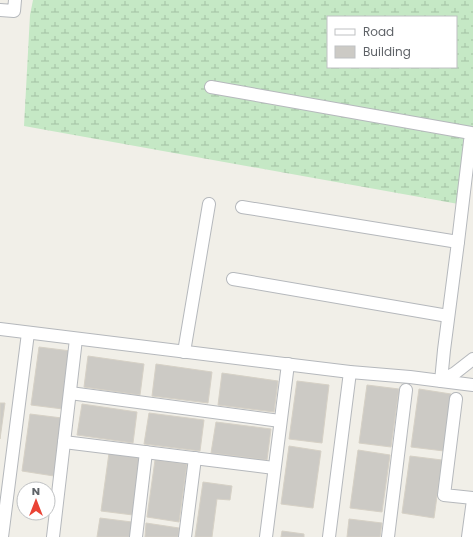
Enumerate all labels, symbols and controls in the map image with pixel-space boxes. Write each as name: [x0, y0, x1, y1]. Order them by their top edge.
legend: [327, 16, 457, 68]
text: Road: [363, 23, 394, 40]
text: Building: [363, 43, 411, 60]
north arrow: [16, 481, 56, 521]
text: N: [32, 483, 40, 499]

